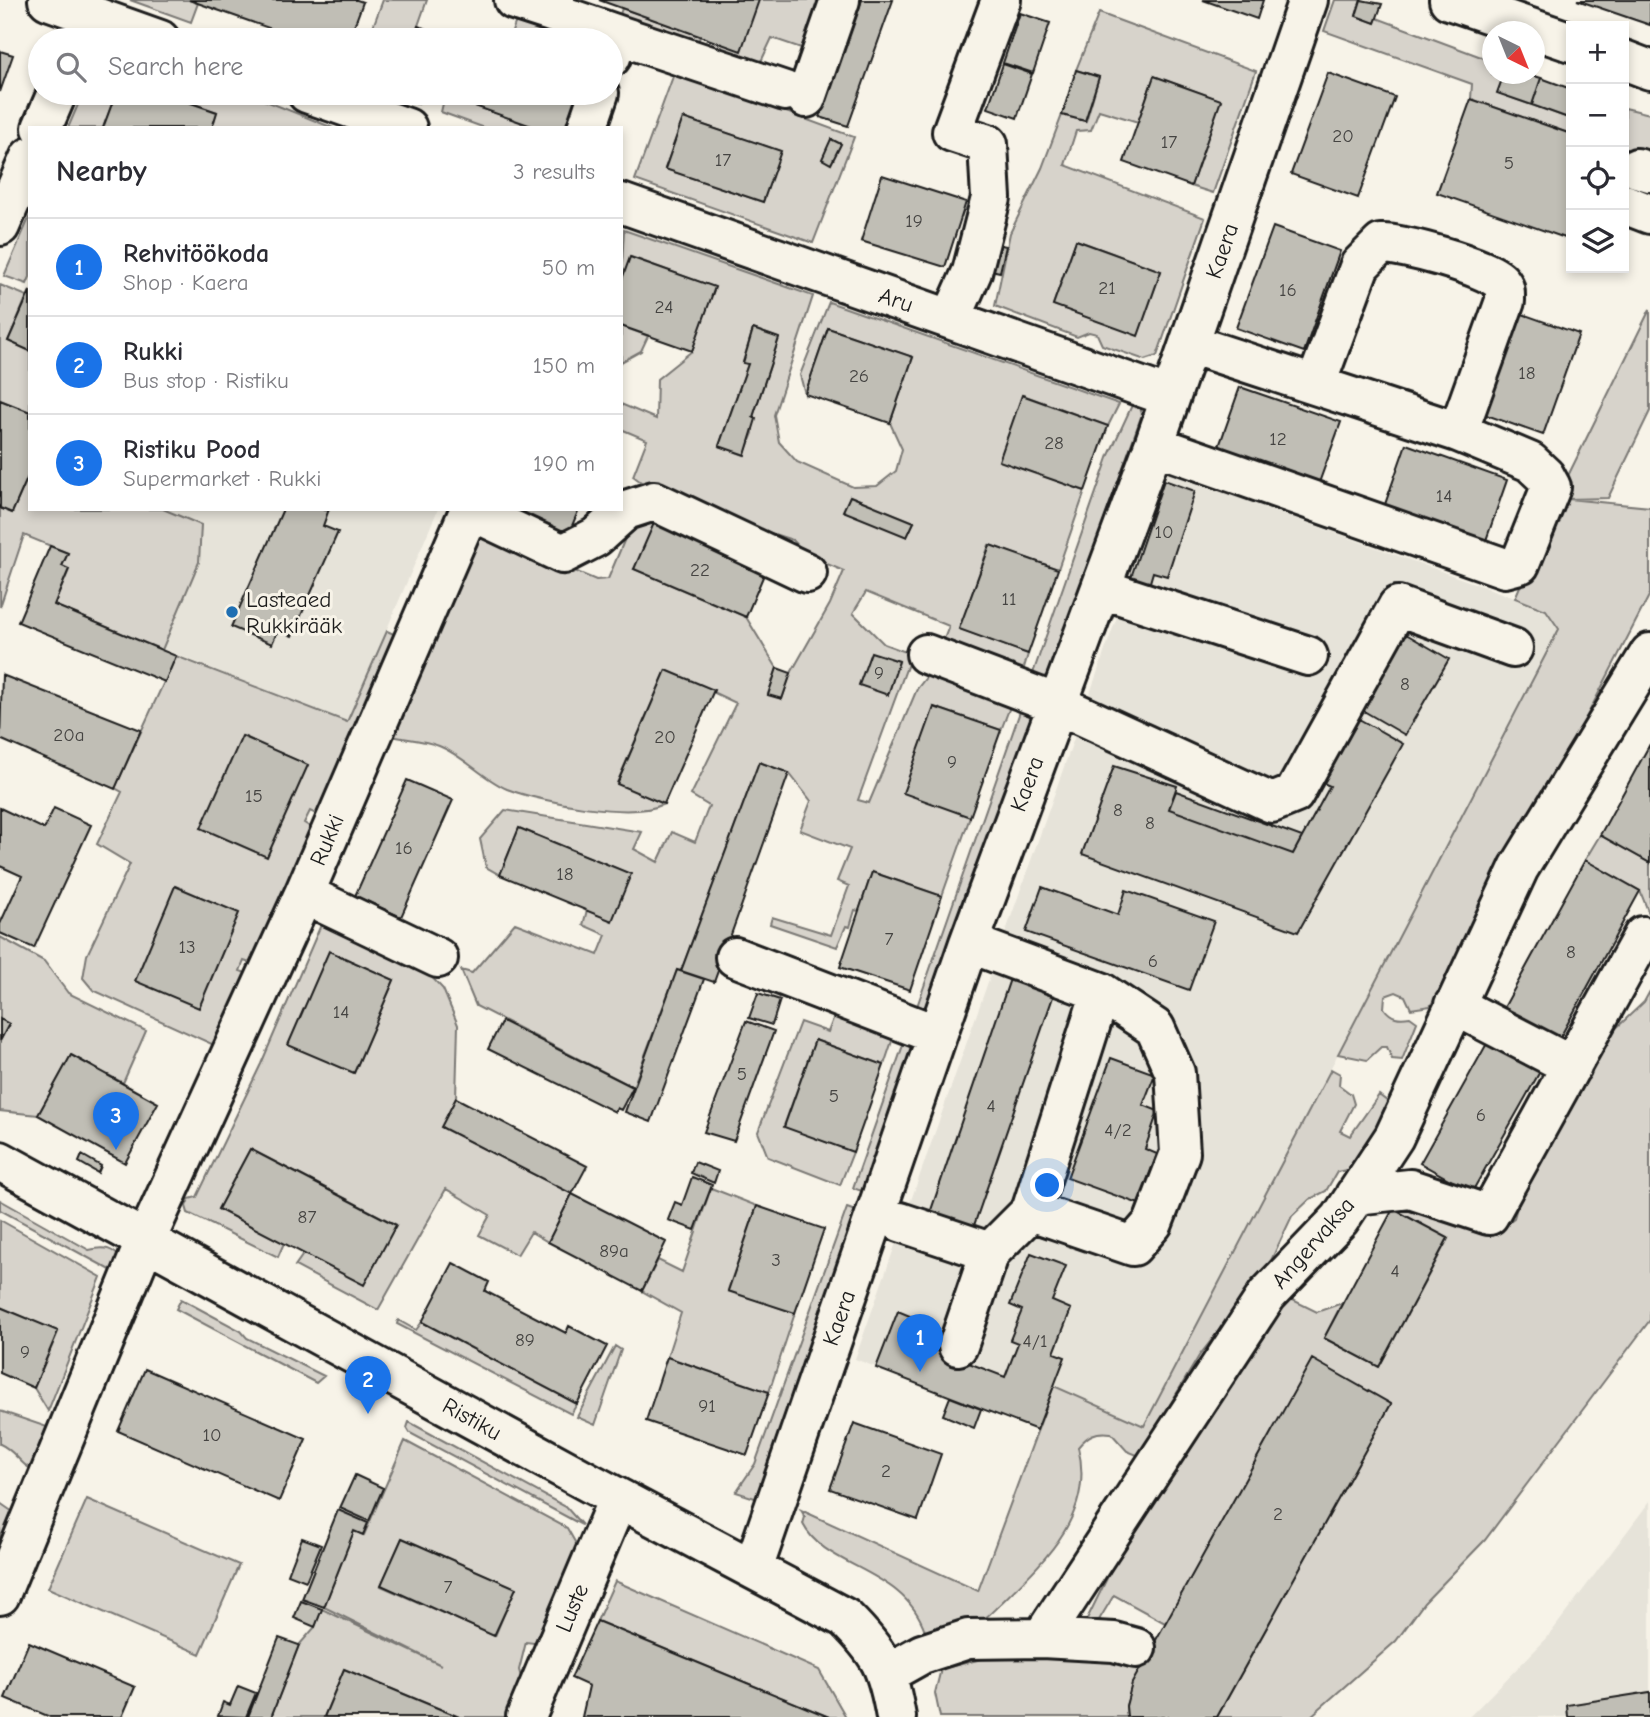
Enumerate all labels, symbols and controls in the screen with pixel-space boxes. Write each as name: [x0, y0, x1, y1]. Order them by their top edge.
north arrow: [1482, 21, 1545, 84]
map controls: [1566, 21, 1629, 273]
button: +: [1566, 21, 1629, 84]
search box: [28, 28, 623, 105]
icon: search: [52, 48, 90, 86]
text: Search here: [108, 52, 243, 82]
button: −: [1566, 84, 1629, 147]
house number: 20: [1332, 125, 1354, 147]
house number: 17: [1161, 131, 1177, 153]
button: locate: [1566, 147, 1629, 210]
house number: 17: [715, 149, 731, 171]
house number: 5: [1504, 152, 1514, 174]
text: Nearby: [56, 154, 147, 189]
text: 3 results: [513, 158, 595, 185]
house number: 19: [905, 210, 923, 232]
button: layers: [1566, 210, 1629, 273]
street label: Kaera: [1200, 220, 1244, 282]
text: Rehvitöökoda: [123, 239, 269, 269]
text: 1: [74, 254, 84, 281]
text: 50 m: [542, 254, 595, 281]
text: Shop · Kaera: [123, 269, 249, 296]
house number: 21: [1098, 277, 1116, 299]
house number: 16: [1279, 279, 1297, 301]
street label: Aru: [875, 282, 917, 318]
house number: 24: [654, 296, 674, 318]
text: Rukki: [123, 337, 183, 367]
text: 2: [73, 352, 85, 379]
text: 150 m: [533, 352, 595, 379]
house number: 18: [1518, 362, 1536, 384]
house number: 26: [849, 365, 869, 387]
text: Bus stop · Ristiku: [123, 367, 289, 394]
house number: 12: [1269, 428, 1287, 450]
house number: 28: [1044, 432, 1064, 454]
text: Ristiku Pood: [123, 435, 261, 465]
text: 3: [73, 450, 85, 477]
text: 190 m: [533, 450, 595, 477]
text: Supermarket · Rukki: [123, 465, 321, 492]
house number: 14: [1436, 485, 1452, 507]
house number: 10: [1154, 521, 1174, 543]
house number: 22: [690, 559, 710, 581]
place label: Lasteaed Rukkirääk: [246, 586, 342, 639]
house number: 11: [1001, 588, 1017, 610]
marker: Lasteaed Rukkirääk: [224, 604, 240, 620]
house number: 9: [874, 662, 884, 684]
house number: 8: [1400, 673, 1410, 695]
house number: 20a: [53, 724, 85, 746]
house number: 20: [654, 726, 676, 748]
house number: 9: [947, 751, 957, 773]
street label: Kaera: [1005, 753, 1049, 815]
house number: 15: [245, 785, 263, 807]
house number: 8: [1113, 799, 1123, 821]
street label: Rukki: [304, 810, 350, 870]
house number: 8: [1145, 812, 1155, 834]
house number: 16: [395, 837, 413, 859]
house number: 18: [556, 863, 574, 885]
house number: 7: [885, 928, 894, 950]
house number: 13: [178, 936, 196, 958]
house number: 8: [1566, 941, 1576, 963]
house number: 6: [1148, 950, 1158, 972]
house number: 14: [333, 1001, 349, 1023]
house number: 5: [737, 1063, 747, 1085]
house number: 5: [829, 1085, 839, 1107]
pin: 3: [93, 1092, 139, 1150]
house number: 4: [986, 1095, 996, 1117]
house number: 6: [1476, 1104, 1486, 1126]
house number: 4/2: [1104, 1119, 1132, 1141]
your location: [1030, 1168, 1064, 1202]
street label: Angervaksa: [1266, 1192, 1360, 1294]
house number: 87: [298, 1206, 316, 1228]
house number: 89a: [599, 1240, 629, 1262]
house number: 3: [771, 1249, 781, 1271]
house number: 4: [1390, 1260, 1400, 1282]
street label: Kaera: [817, 1287, 861, 1349]
pin: 1: [897, 1314, 943, 1372]
house number: 89: [515, 1329, 535, 1351]
house number: 4/1: [1022, 1330, 1048, 1352]
house number: 9: [20, 1341, 30, 1363]
pin: 2: [345, 1356, 391, 1414]
street label: Ristiku: [438, 1392, 506, 1446]
house number: 91: [698, 1395, 716, 1417]
house number: 10: [202, 1424, 222, 1446]
house number: 2: [881, 1460, 891, 1482]
house number: 2: [1273, 1503, 1283, 1525]
house number: 7: [444, 1576, 453, 1598]
street label: Luste: [550, 1580, 594, 1636]

